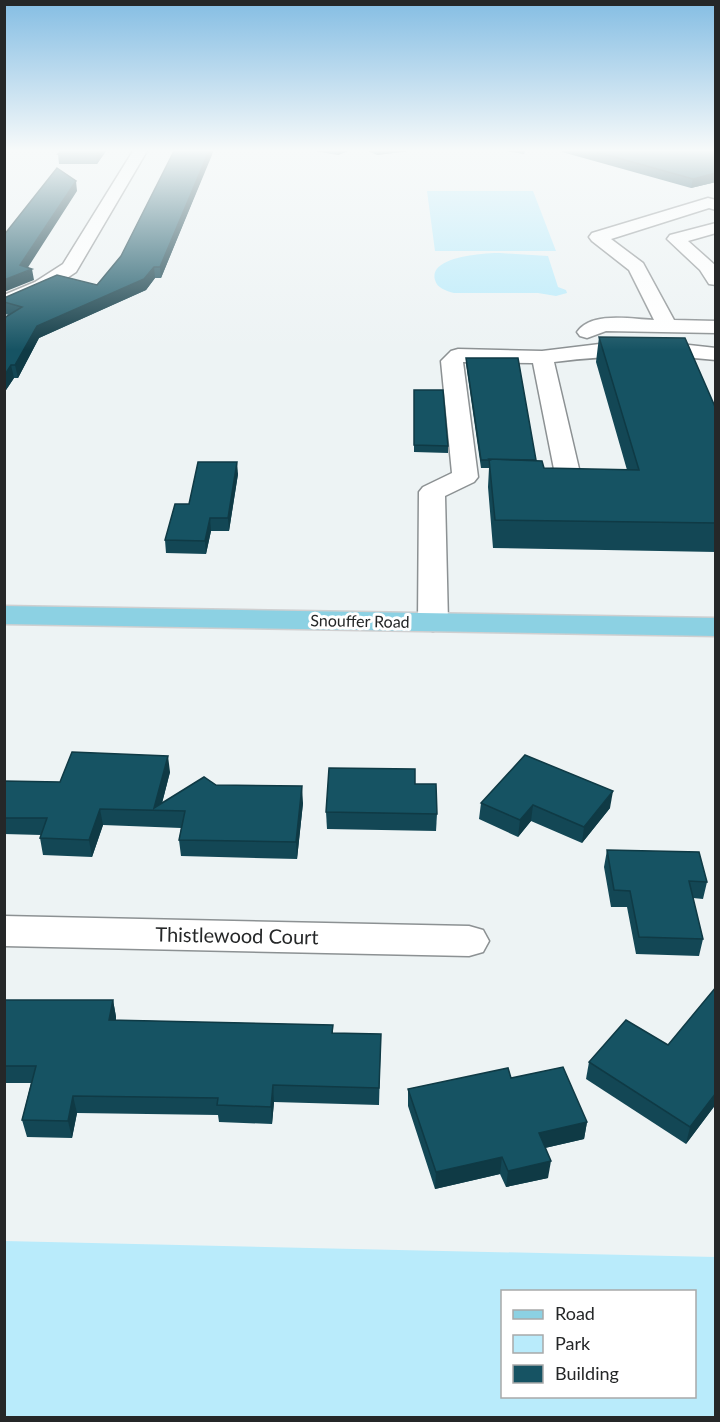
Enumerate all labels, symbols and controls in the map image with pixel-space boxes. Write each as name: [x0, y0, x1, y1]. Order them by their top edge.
street label: Snouffer Road: [310, 610, 410, 631]
street label: Thistlewood Court: [155, 922, 319, 948]
legend: [501, 1290, 696, 1398]
text: Road: [555, 1302, 595, 1324]
text: Park: [555, 1332, 591, 1354]
text: Building: [555, 1362, 619, 1384]

